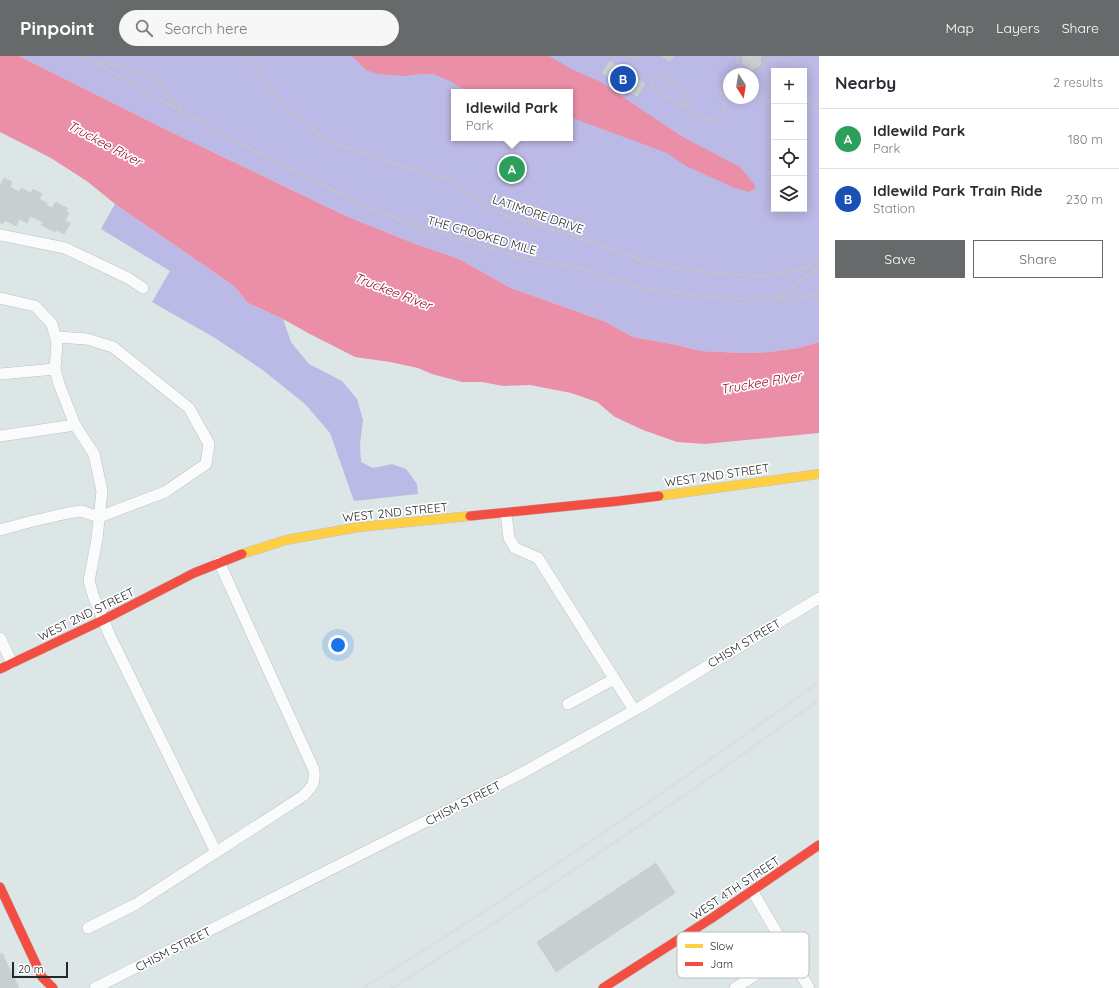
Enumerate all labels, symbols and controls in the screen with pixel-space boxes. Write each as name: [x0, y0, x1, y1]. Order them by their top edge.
search box: [119, 10, 399, 46]
text: Pinpoint: [20, 16, 95, 40]
icon: search: [133, 17, 155, 39]
text: Search here: [165, 19, 247, 38]
text: Map: [945, 19, 974, 37]
text: Layers: [996, 19, 1040, 37]
text: Share: [1062, 19, 1099, 37]
pin: B: [610, 64, 636, 94]
north arrow: [723, 68, 759, 104]
map controls: [771, 68, 807, 212]
button: +: [771, 68, 807, 104]
text: Nearby: [835, 72, 896, 93]
text: 2 results: [1053, 74, 1103, 90]
popup: [451, 89, 573, 141]
text: Idlewild Park: [466, 98, 558, 117]
button: −: [771, 104, 807, 140]
water label: Truckee River: [65, 117, 147, 170]
text: Park: [466, 117, 493, 133]
text: Idlewild Park: [873, 121, 965, 140]
text: A: [844, 131, 852, 147]
text: 180 m: [1068, 131, 1103, 147]
button: locate: [771, 140, 807, 176]
text: Park: [873, 140, 901, 156]
pin: A: [499, 154, 525, 184]
button: layers: [771, 176, 807, 212]
text: Idlewild Park Train Ride: [873, 181, 1043, 200]
street label: LATIMORE DRIVE: [490, 191, 586, 237]
text: B: [844, 191, 852, 207]
text: 230 m: [1066, 191, 1103, 207]
text: Station: [873, 200, 915, 216]
street label: THE CROOKED MILE: [426, 212, 539, 258]
button: Save: [835, 240, 965, 278]
button: Share: [973, 240, 1103, 278]
water label: Truckee River: [352, 269, 436, 314]
water label: Truckee River: [719, 367, 805, 397]
street label: WEST 2ND STREET: [664, 460, 770, 490]
street label: WEST 2ND STREET: [342, 499, 448, 525]
street label: WEST 2ND STREET: [35, 584, 137, 644]
street label: CHISM STREET: [705, 615, 783, 671]
your location: [328, 635, 348, 655]
street label: CHISM STREET: [423, 778, 503, 828]
street label: WEST 4TH STREET: [688, 853, 782, 923]
street label: CHISM STREET: [133, 924, 213, 974]
legend: [677, 932, 809, 978]
text: Slow: [710, 939, 734, 953]
text: Jam: [710, 957, 733, 971]
scale bar: [12, 960, 68, 979]
text: 20 m: [18, 962, 44, 976]

